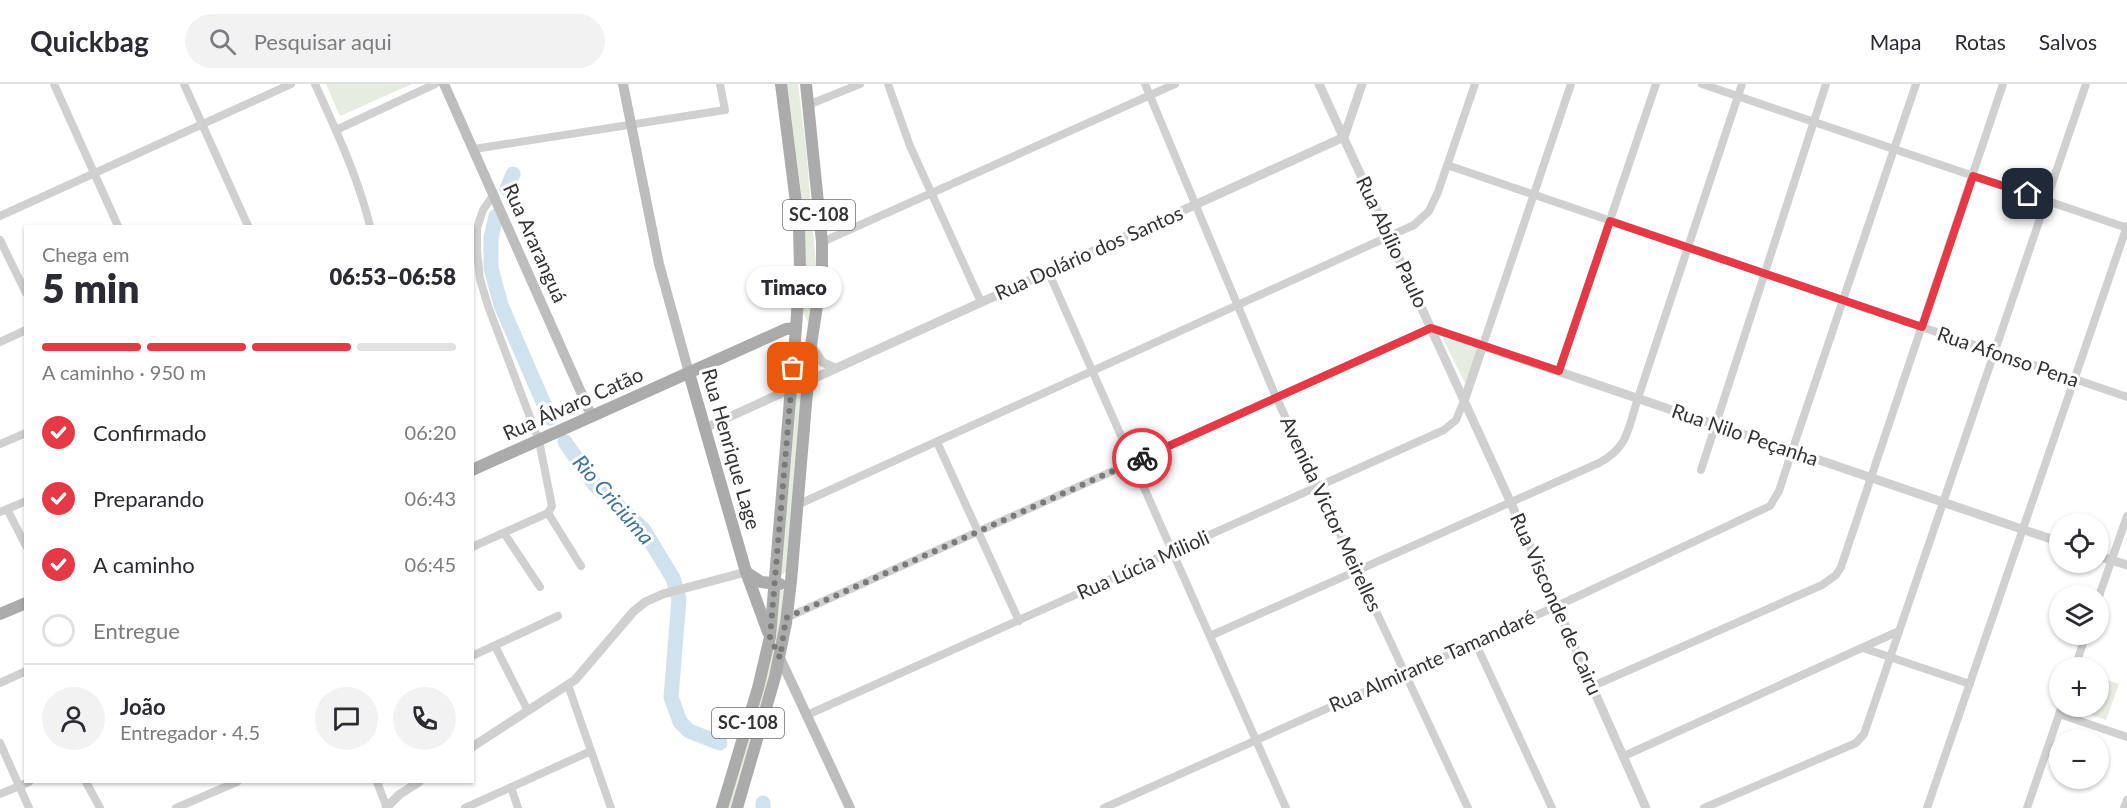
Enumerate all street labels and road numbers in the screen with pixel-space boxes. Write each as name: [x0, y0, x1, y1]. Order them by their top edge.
street label: Rua Abílio Paulo: [1352, 172, 1434, 311]
street label: Rua Araranguá: [499, 179, 573, 306]
road number: SC-108: [783, 200, 855, 230]
street label: Rua Dolário dos Santos: [991, 200, 1186, 304]
street label: Rua Afonso Pena: [1934, 321, 2082, 392]
street label: Rua Álvaro Catão: [499, 361, 646, 445]
street label: Rua Henrique Lage: [698, 366, 766, 532]
street label: Rua Nilo Peçanha: [1669, 398, 1822, 470]
street label: Avenida Victor Meirelles: [1276, 412, 1388, 615]
street label: Rua Visconde de Cairu: [1506, 509, 1608, 698]
street label: Rua Lúcia Milioli: [1073, 524, 1212, 604]
street label: Rua Almirante Tamandaré: [1325, 604, 1538, 716]
road number: SC-108: [712, 708, 784, 738]

